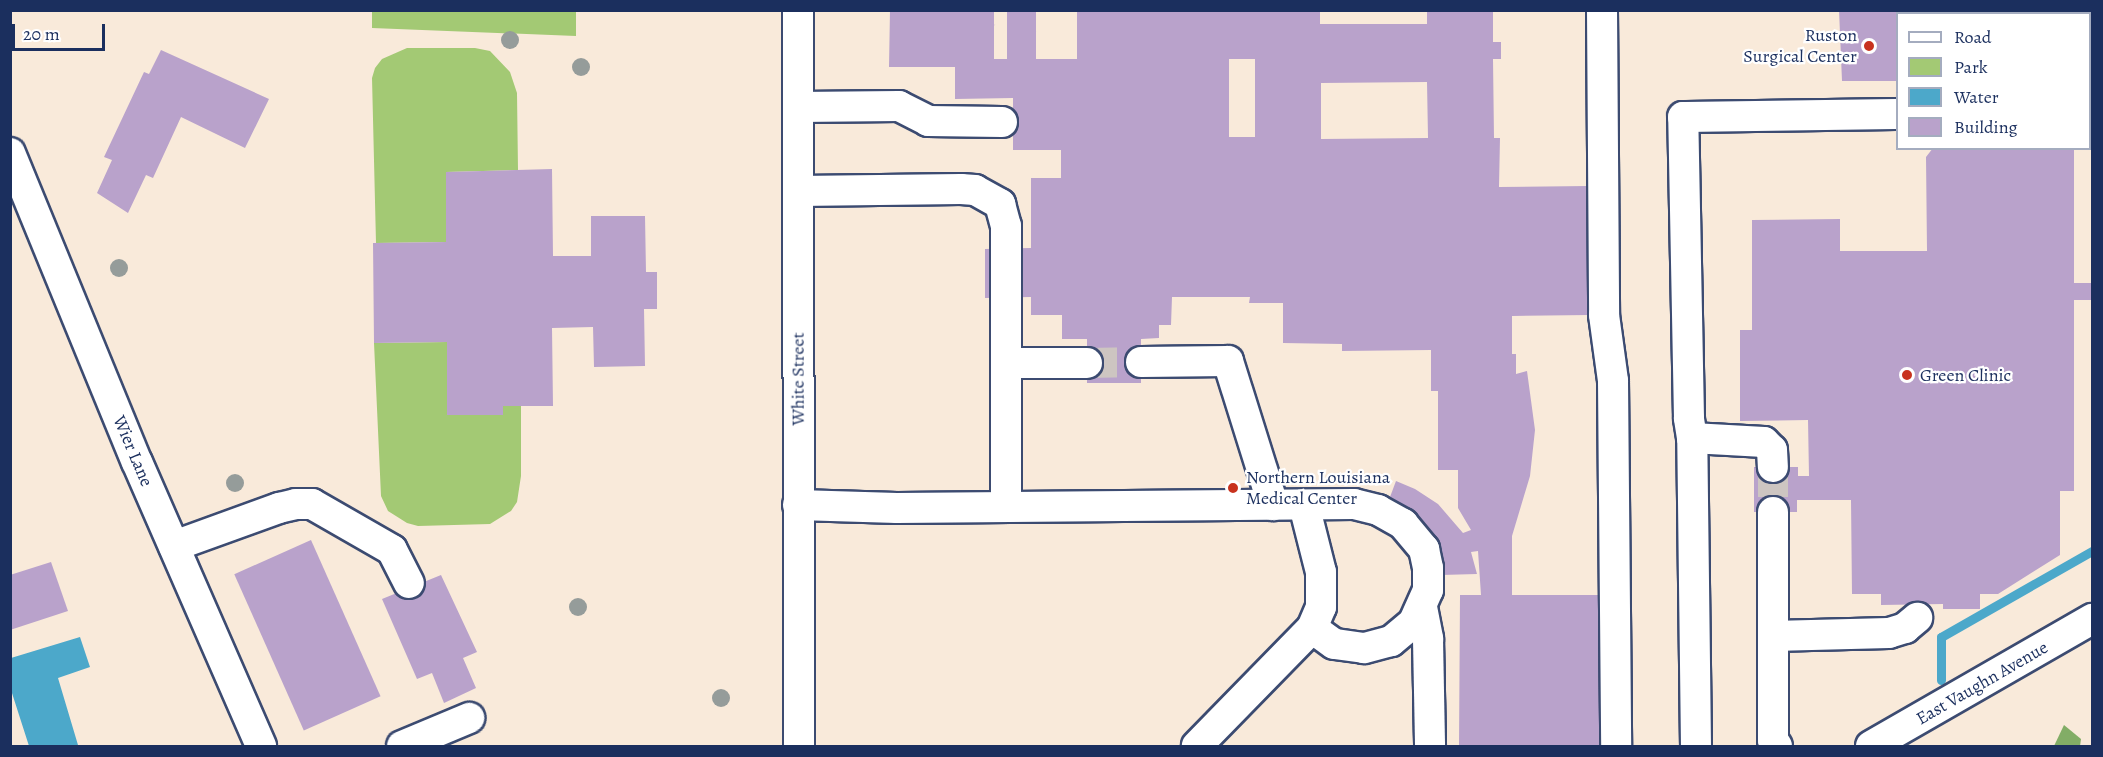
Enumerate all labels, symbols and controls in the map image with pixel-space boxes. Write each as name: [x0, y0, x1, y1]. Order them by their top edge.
scale bar: [15, 12, 108, 50]
legend: [1896, 12, 2091, 150]
text: 20 m: [23, 22, 60, 46]
place label: Ruston Surgical Center: [1743, 25, 1857, 68]
text: Road: [1954, 25, 1991, 49]
marker: Ruston Surgical Center: [1862, 39, 1876, 53]
text: Park: [1954, 55, 1988, 79]
text: Water: [1954, 85, 1999, 109]
text: Building: [1954, 115, 2018, 139]
street label: White Street: [787, 332, 809, 426]
place label: Green Clinic: [1920, 364, 2011, 386]
marker: Green Clinic: [1898, 366, 1916, 384]
street label: Wier Lane: [108, 412, 158, 490]
place label: Northern Louisiana Medical Center: [1246, 467, 1390, 510]
marker: Northern Louisiana Medical Center: [1224, 479, 1242, 497]
street label: East Vaughn Avenue: [1912, 636, 2052, 730]

